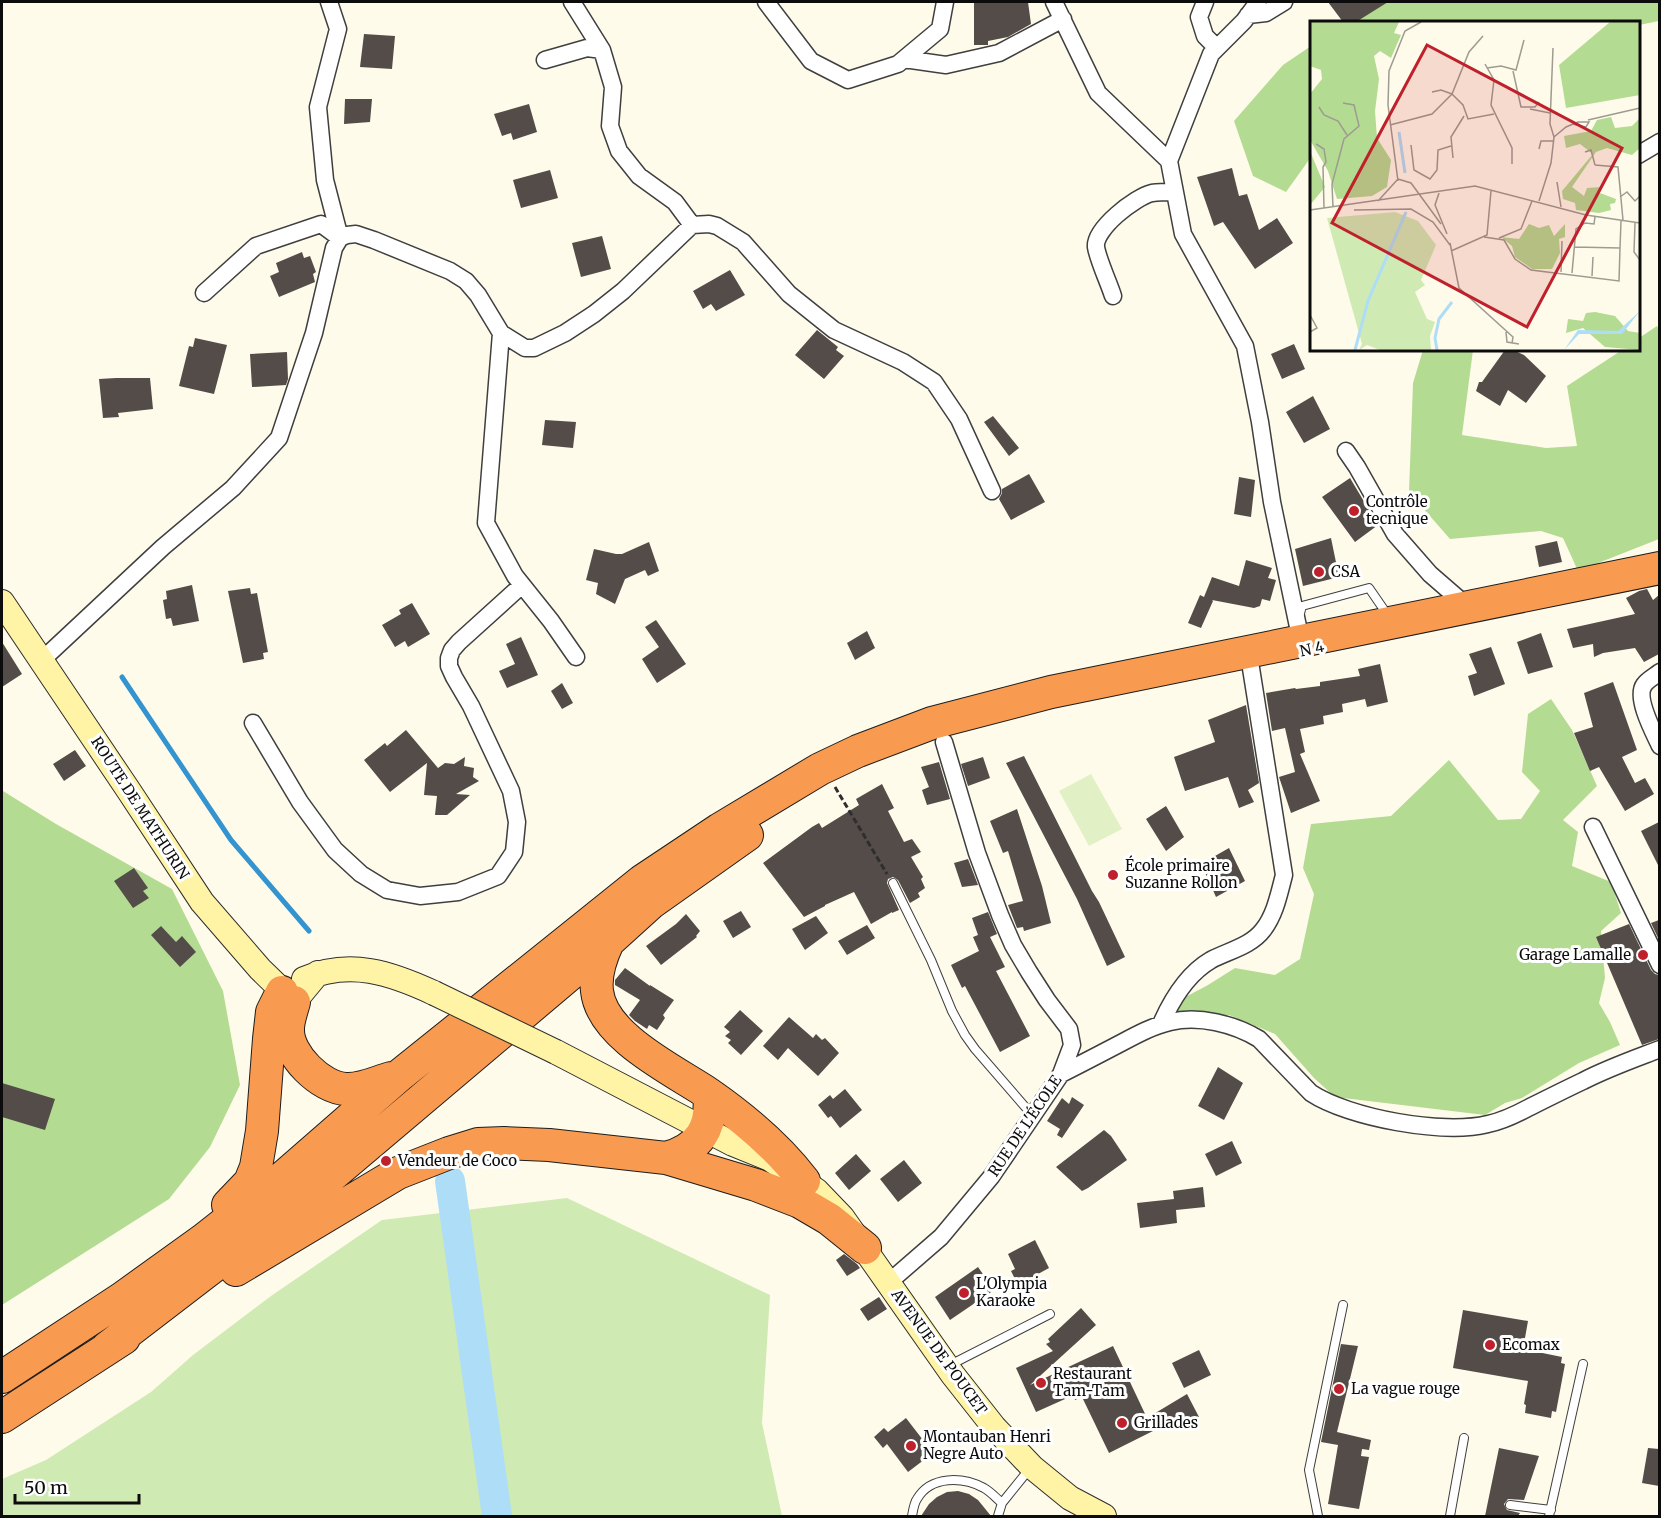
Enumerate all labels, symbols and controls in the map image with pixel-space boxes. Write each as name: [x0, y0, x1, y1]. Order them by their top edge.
inset map: [1310, 21, 1640, 351]
place label: Contrôle tecnique: [1366, 492, 1428, 528]
marker: Contrôle tecnique: [1347, 504, 1361, 518]
place label: CSA: [1331, 562, 1361, 581]
marker: CSA: [1312, 565, 1326, 579]
street label: N 4: [1298, 637, 1326, 660]
street label: ROUTE DE MATHURIN: [87, 733, 194, 883]
place label: École primaire Suzanne Rollon: [1125, 855, 1238, 892]
marker: École primaire Suzanne Rollon: [1106, 868, 1120, 882]
place label: Garage Lamalle: [1519, 945, 1631, 964]
marker: Garage Lamalle: [1636, 948, 1650, 962]
street label: RUE DE L'ÉCOLE: [983, 1071, 1066, 1180]
place label: Vendeur de Coco: [397, 1151, 517, 1170]
marker: Vendeur de Coco: [379, 1154, 393, 1168]
place label: L'Olympia Karaoke: [976, 1274, 1047, 1310]
street label: AVENUE DE POUCET: [887, 1284, 992, 1419]
marker: L'Olympia Karaoke: [957, 1286, 971, 1300]
place label: Ecomax: [1502, 1335, 1560, 1354]
marker: Ecomax: [1483, 1338, 1497, 1352]
place label: Restaurant Tam-Tam: [1053, 1364, 1132, 1400]
marker: Restaurant Tam-Tam: [1034, 1376, 1048, 1390]
place label: La vague rouge: [1351, 1379, 1460, 1398]
marker: La vague rouge: [1332, 1382, 1346, 1396]
place label: Grillades: [1134, 1413, 1198, 1432]
marker: Grillades: [1115, 1416, 1129, 1430]
place label: Montauban Henri Negre Auto: [923, 1427, 1051, 1463]
marker: Montauban Henri Negre Auto: [904, 1439, 918, 1453]
scale bar: [15, 1467, 140, 1505]
text: 50 m: [24, 1476, 68, 1499]

